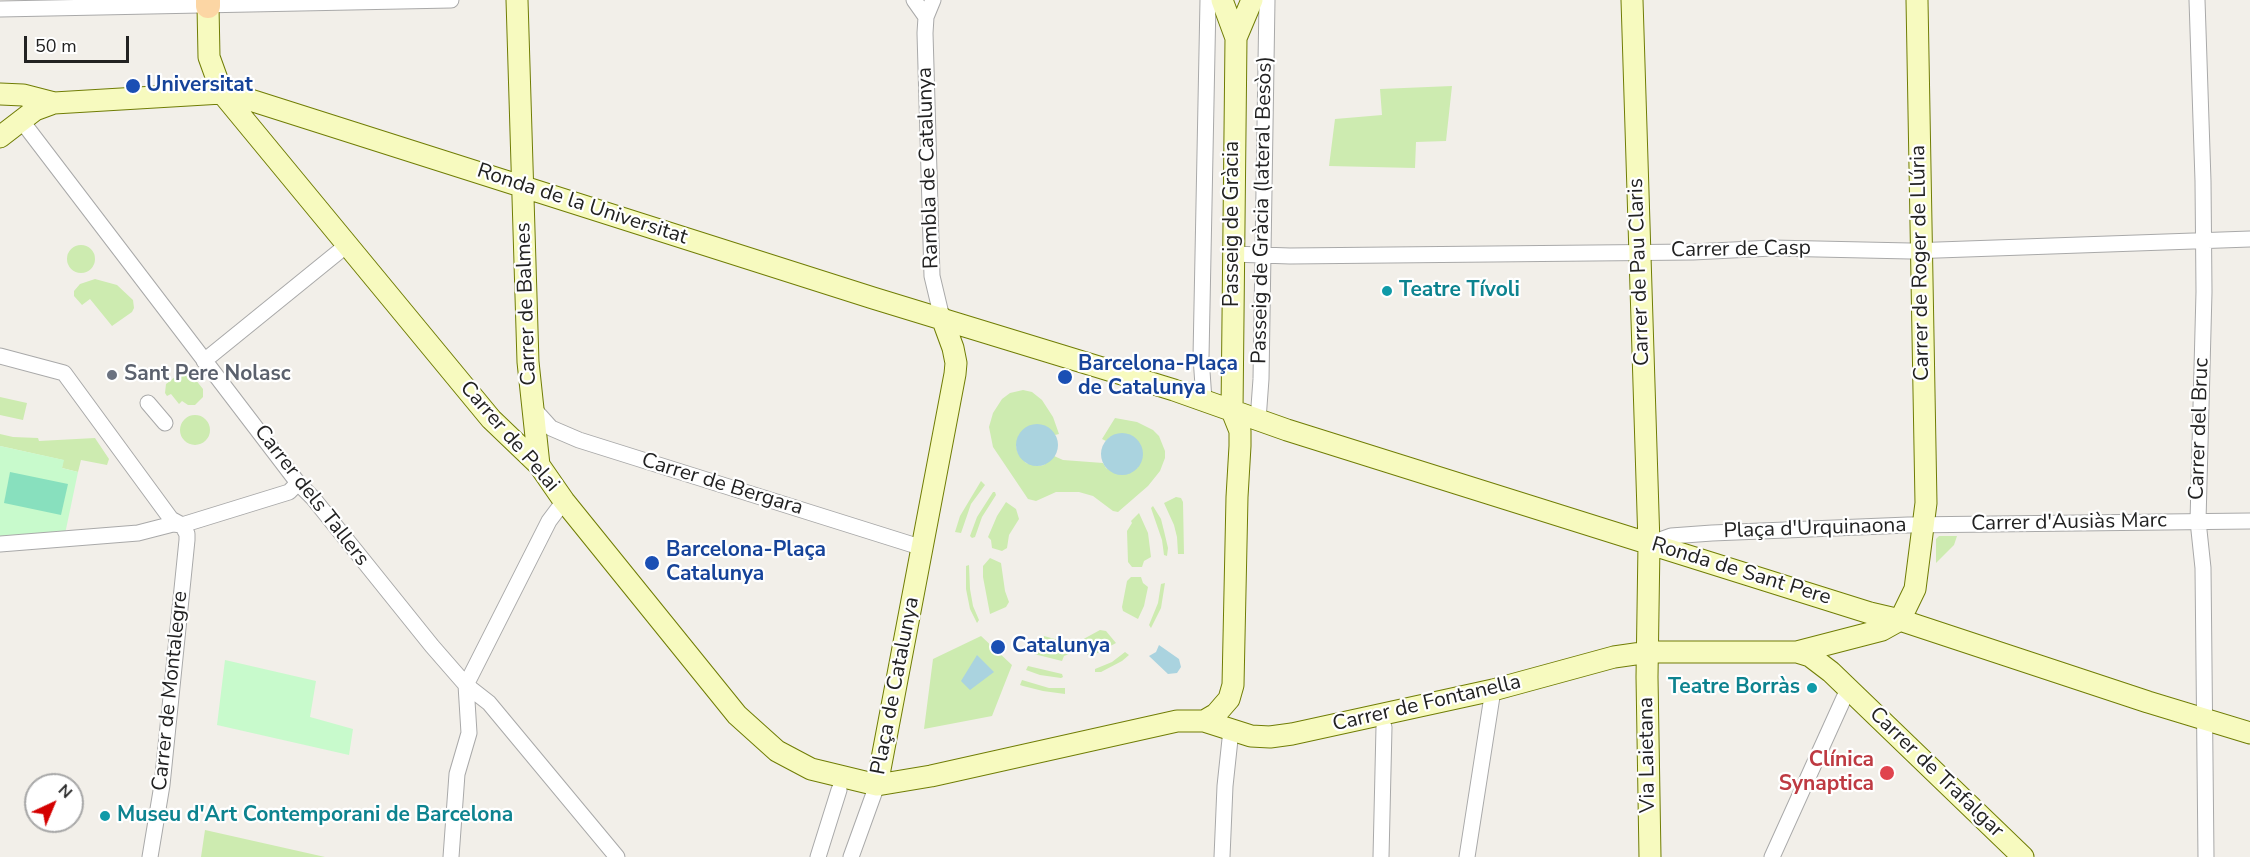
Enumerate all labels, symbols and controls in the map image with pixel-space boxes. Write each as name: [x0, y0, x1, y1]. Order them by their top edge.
scale bar: [27, 24, 132, 62]
text: 50 m: [35, 34, 77, 58]
street label: Passeig de Gràcia (lateral Besòs): [1248, 56, 1278, 364]
street label: Rambla de Catalunya: [913, 67, 945, 269]
place label: Universitat: [146, 73, 253, 99]
marker: Universitat: [124, 77, 142, 95]
street label: Passeig de Gràcia: [1220, 141, 1246, 307]
street label: Carrer de Roger de Llúria: [1906, 145, 1936, 381]
street label: Ronda de la Universitat: [474, 159, 690, 251]
street label: Carrer de Pau Claris: [1624, 178, 1656, 366]
street label: Carrer de Balmes: [512, 222, 542, 386]
street label: Carrer de Casp: [1671, 236, 1811, 264]
place label: Teatre Tívoli: [1399, 278, 1520, 304]
marker: Teatre Tívoli: [1380, 284, 1394, 298]
place label: Barcelona-Plaça de Catalunya: [1078, 352, 1238, 402]
street label: Carrer del Bruc: [2185, 358, 2215, 500]
place label: Sant Pere Nolasc: [124, 362, 291, 388]
marker: Sant Pere Nolasc: [105, 368, 119, 382]
marker: Barcelona-Plaça de Catalunya: [1056, 368, 1074, 386]
street label: Carrer de Pelai: [454, 376, 564, 498]
street label: Carrer dels Tallers: [248, 420, 374, 572]
street label: Carrer de Bergara: [638, 448, 806, 522]
street label: Carrer d'Ausiàs Marc: [1971, 509, 2167, 537]
street label: Plaça d'Urquinaona: [1723, 513, 1907, 545]
street label: Ronda de Sant Pere: [1648, 533, 1834, 611]
place label: Barcelona-Plaça Catalunya: [666, 538, 826, 588]
marker: Barcelona-Plaça Catalunya: [643, 554, 661, 572]
street label: Carrer de Montalegre: [148, 590, 194, 792]
street label: Plaça de Catalunya: [866, 595, 926, 777]
place label: Catalunya: [1012, 634, 1110, 660]
marker: Catalunya: [989, 638, 1007, 656]
street label: Carrer de Fontanella: [1330, 670, 1524, 738]
place label: Teatre Borràs: [1668, 675, 1800, 701]
marker: Teatre Borràs: [1805, 681, 1819, 695]
street label: Via Laietana: [1634, 697, 1662, 813]
street label: Carrer de Trafalgar: [1863, 702, 2009, 844]
place label: Clínica Synaptica: [1779, 748, 1874, 798]
marker: Clínica Synaptica: [1878, 764, 1896, 782]
north arrow: [24, 773, 84, 833]
text: N: [53, 779, 77, 804]
place label: Museu d'Art Contemporani de Barcelona: [117, 803, 513, 829]
marker: Museu d'Art Contemporani de Barcelona: [98, 809, 112, 823]

